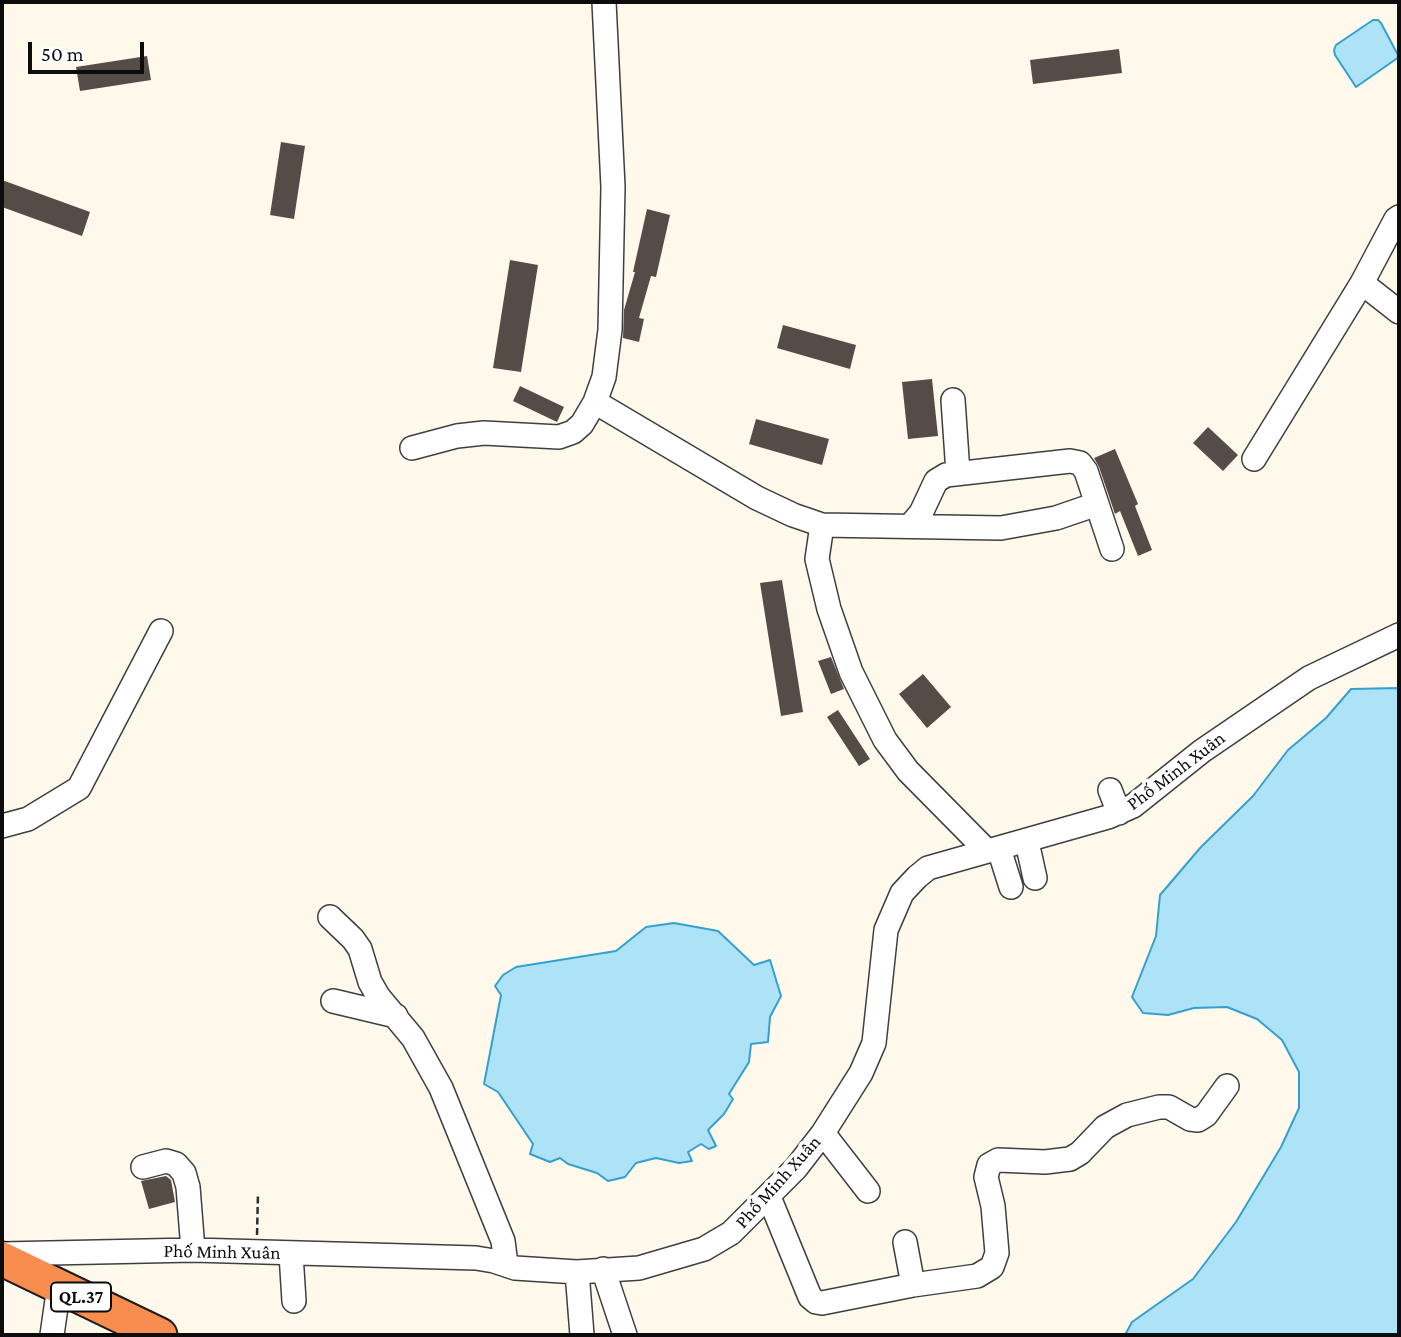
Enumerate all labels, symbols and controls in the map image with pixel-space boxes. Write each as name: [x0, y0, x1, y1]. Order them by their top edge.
scale bar: [32, 28, 147, 72]
text: 50 m: [41, 42, 84, 66]
street label: Phố Minh Xuân: [1122, 727, 1230, 815]
street label: Phố Minh Xuân: [730, 1131, 826, 1233]
street label: Phố Minh Xuân: [163, 1240, 281, 1264]
road number: QL.37: [51, 1282, 111, 1312]

